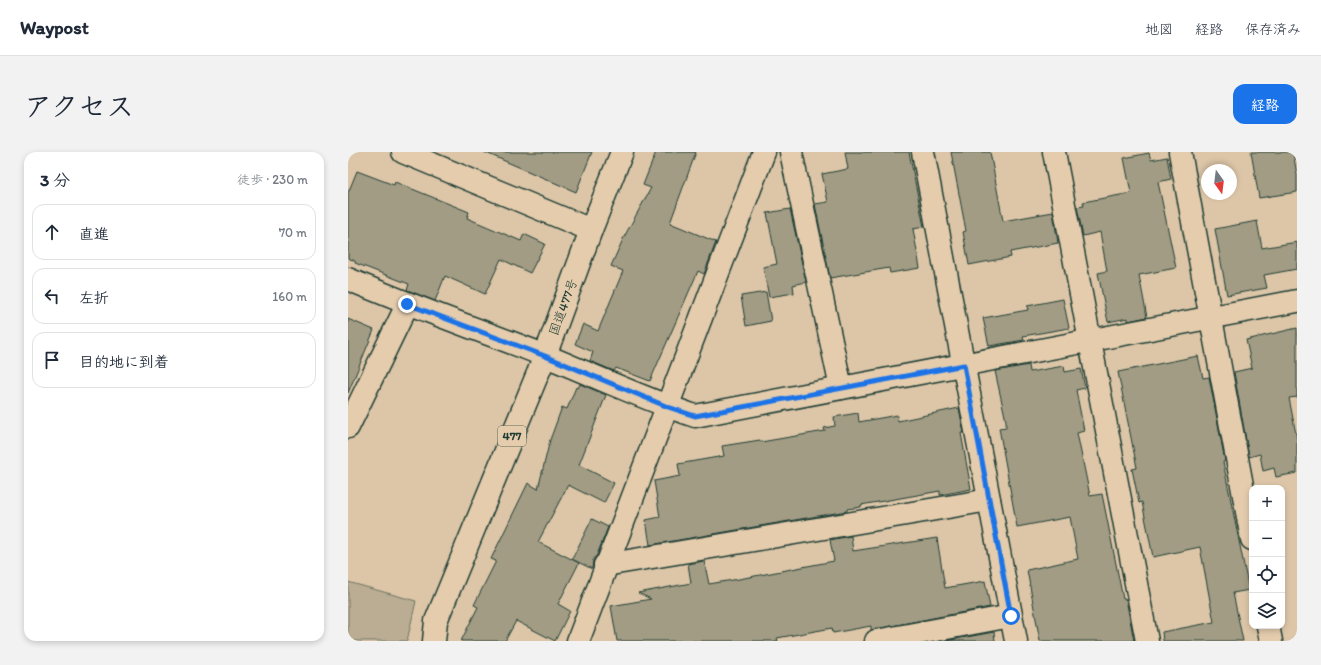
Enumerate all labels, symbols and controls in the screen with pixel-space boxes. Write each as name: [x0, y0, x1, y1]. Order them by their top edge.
text: Waypost: [20, 16, 89, 39]
text: 地図: [1145, 21, 1173, 38]
text: 経路: [1195, 21, 1223, 38]
text: 保存済み: [1245, 21, 1301, 38]
button: 経路: [1233, 84, 1297, 124]
text: アクセス: [24, 89, 134, 123]
north arrow: [1201, 164, 1237, 200]
text: 3 分: [40, 170, 70, 190]
text: 徒歩 · 230 m: [237, 172, 308, 187]
icon: ahead: [41, 221, 63, 243]
text: 直進: [79, 225, 109, 243]
text: 70 m: [279, 225, 307, 240]
street label: 国道477号: [546, 276, 580, 338]
icon: left: [41, 285, 63, 307]
text: 左折: [79, 289, 109, 307]
text: 160 m: [272, 289, 307, 304]
route end: [398, 295, 416, 313]
icon: arrive: [41, 349, 63, 371]
text: 目的地に到着: [79, 353, 169, 371]
road number: 477: [498, 426, 526, 446]
map controls: [1249, 485, 1285, 629]
button: +: [1249, 485, 1285, 521]
button: −: [1249, 521, 1285, 557]
button: locate: [1249, 557, 1285, 593]
button: layers: [1249, 593, 1285, 629]
route start: [1002, 607, 1020, 625]

